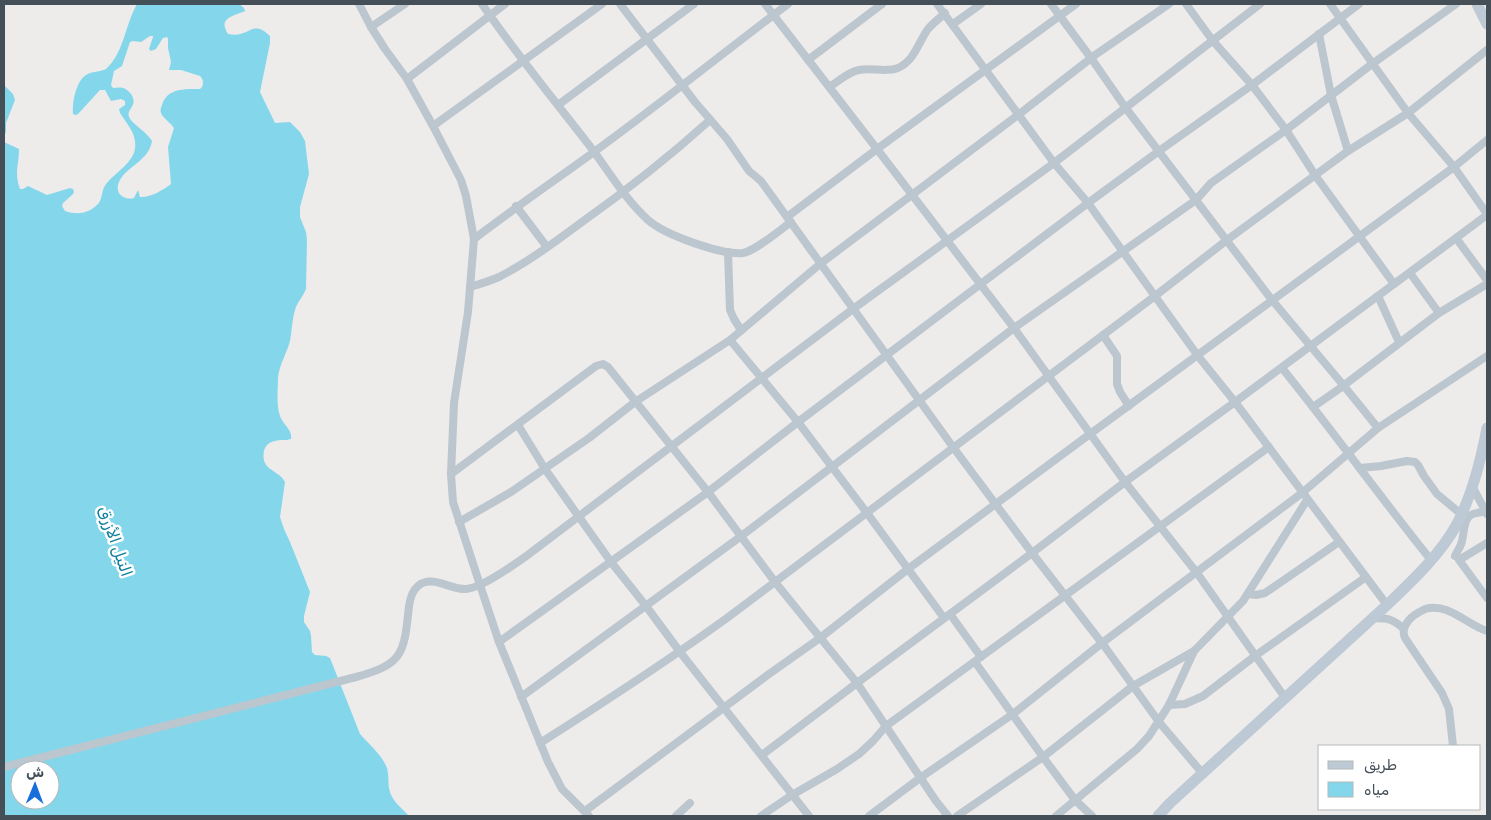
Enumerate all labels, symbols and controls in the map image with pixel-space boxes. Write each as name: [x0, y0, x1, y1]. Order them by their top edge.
water label: النيل الأزرق: [94, 503, 136, 579]
legend: [1318, 745, 1481, 810]
text: طريق: [1364, 756, 1397, 774]
north arrow: [10, 760, 60, 810]
text: ش: [26, 764, 44, 781]
text: مياه: [1364, 781, 1389, 799]

